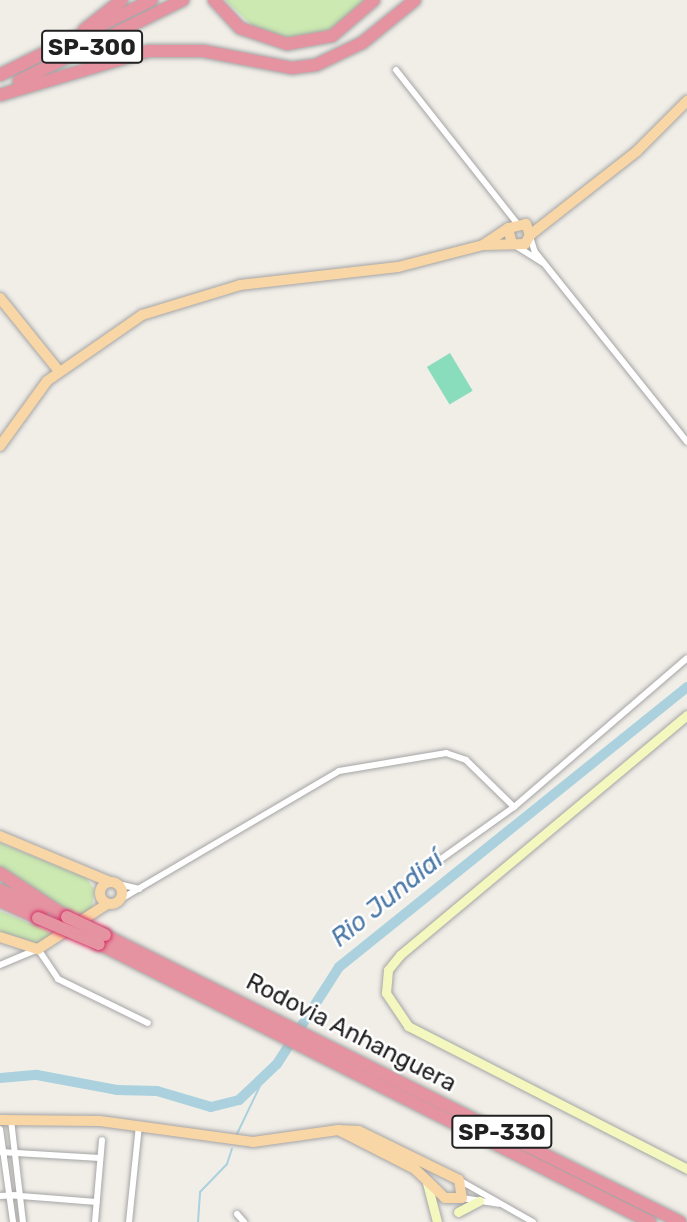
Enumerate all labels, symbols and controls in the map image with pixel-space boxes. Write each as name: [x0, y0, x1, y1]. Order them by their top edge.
road number: SP-300: [40, 28, 144, 66]
water label: Rio Jundiaí: [324, 844, 450, 954]
street label: Rodovia Anhanguera: [241, 967, 461, 1099]
road number: SP-330: [451, 1112, 553, 1152]

